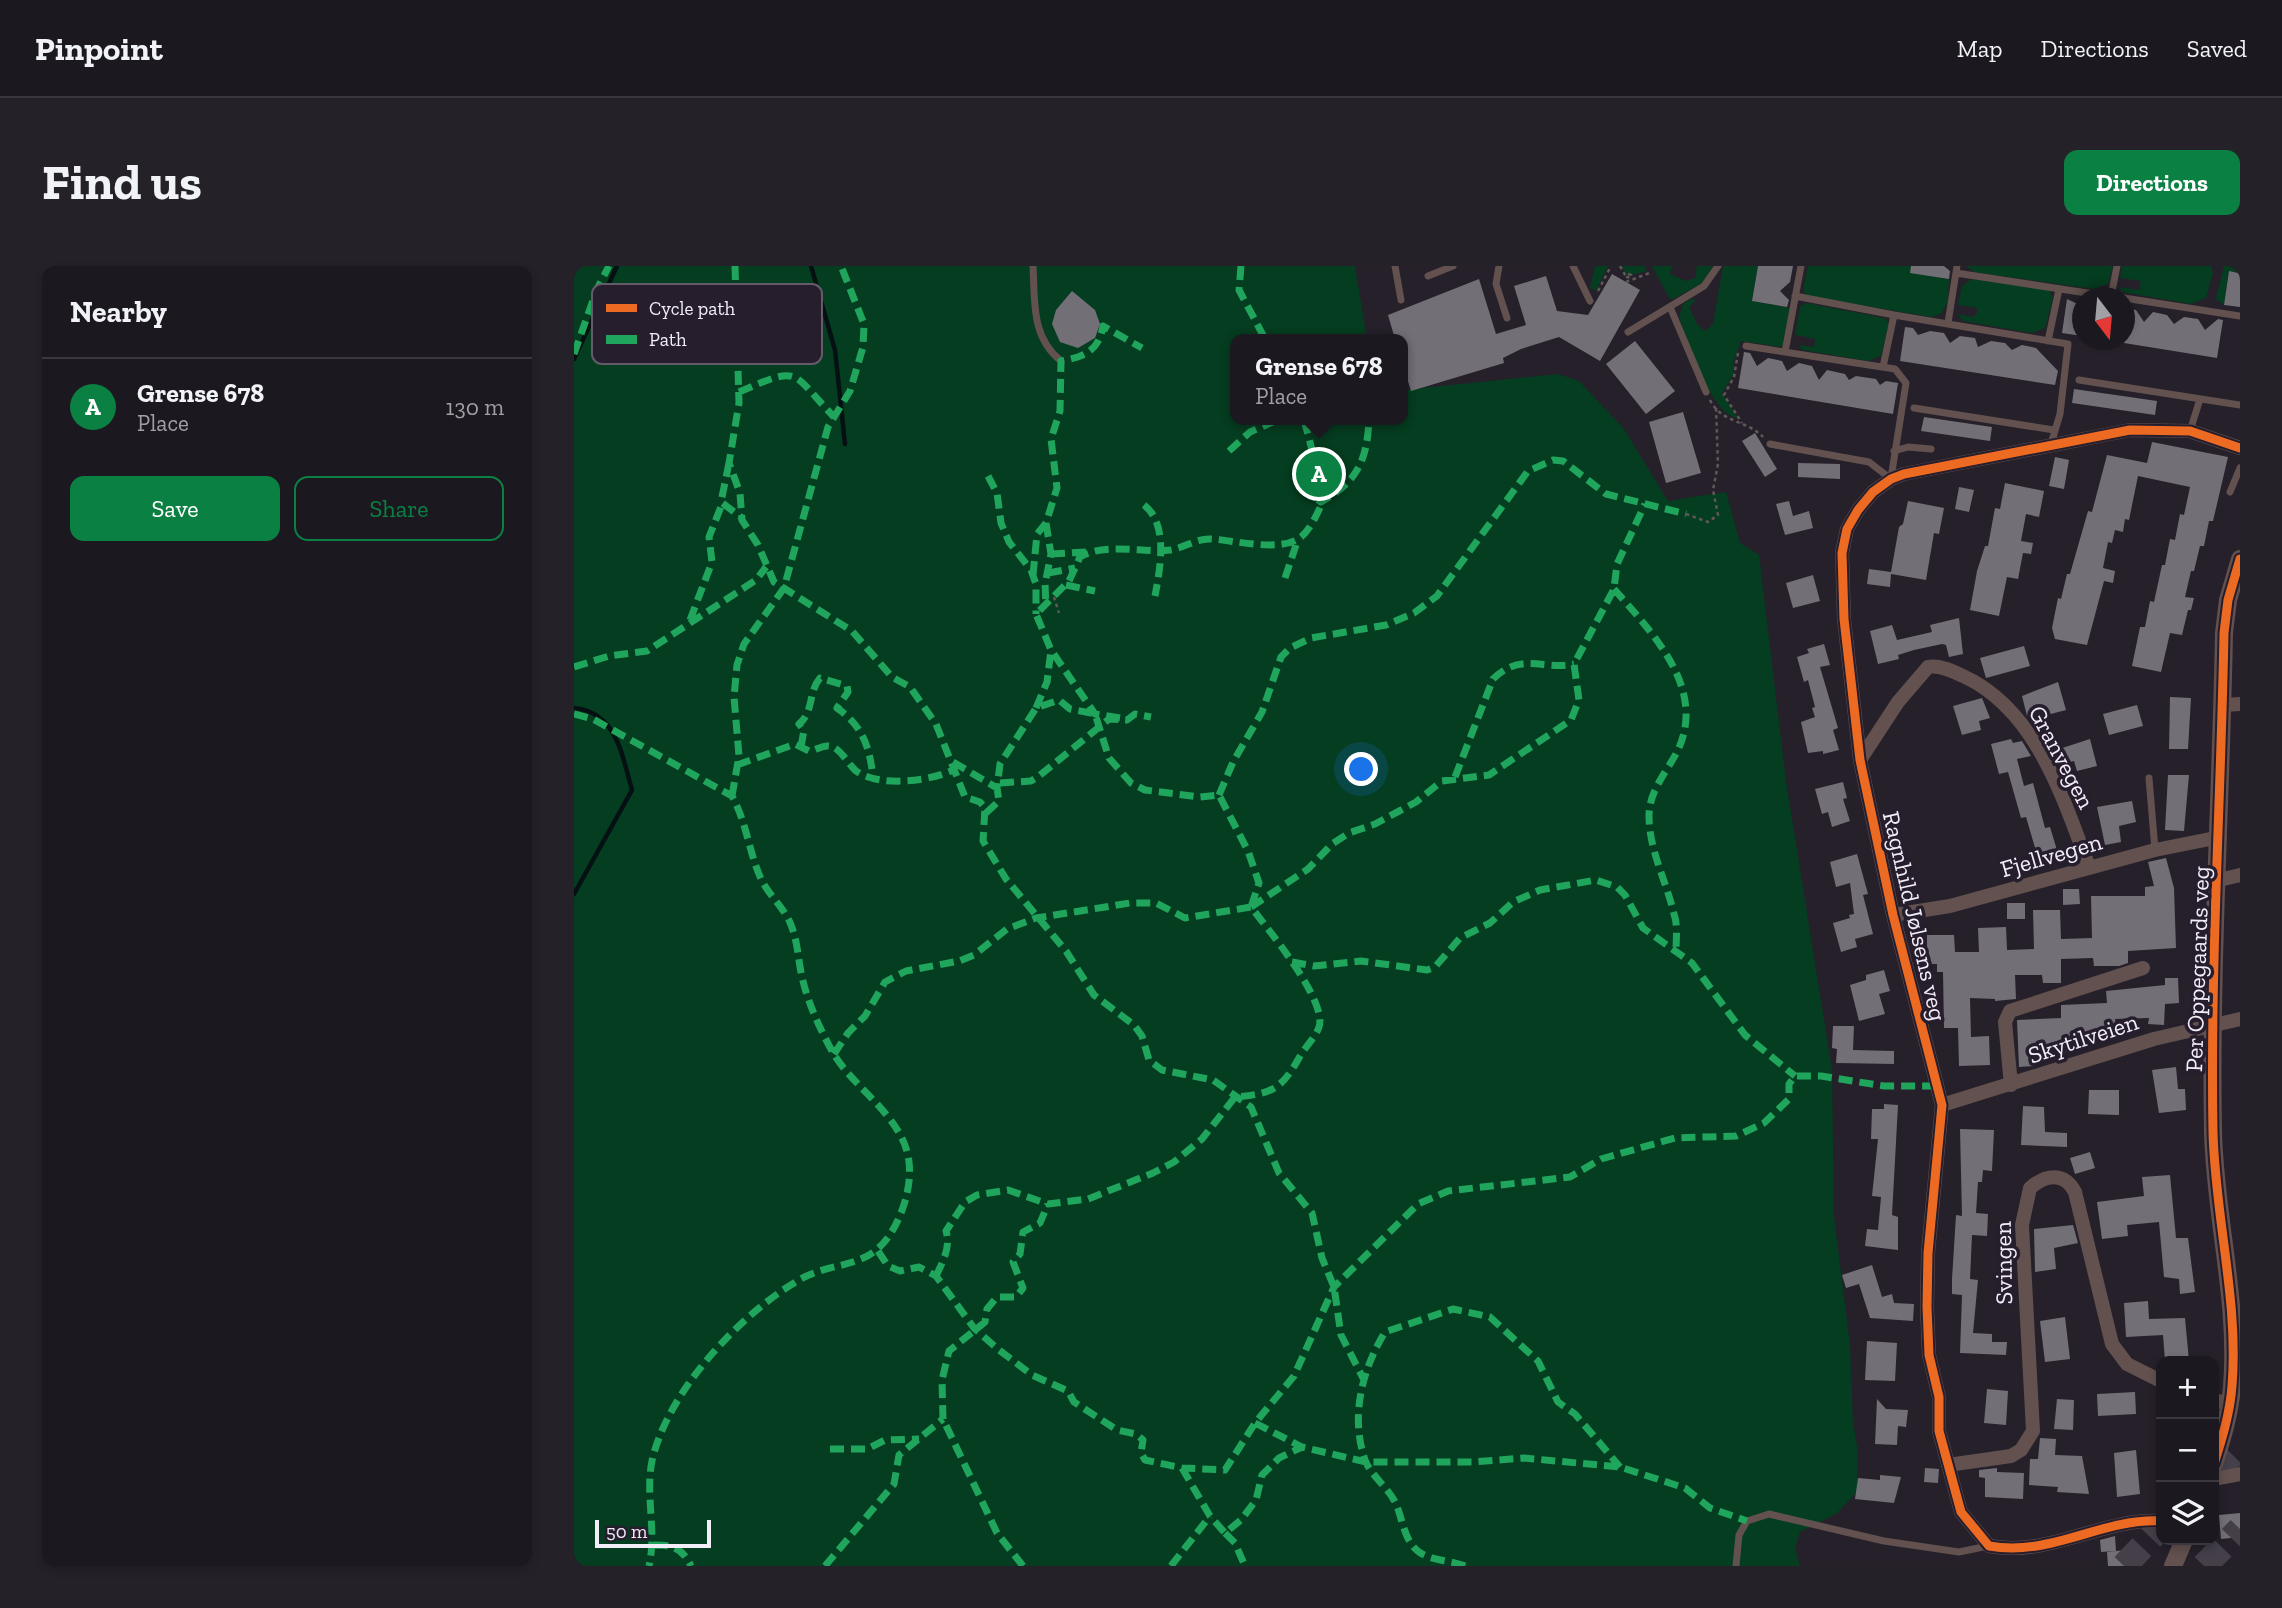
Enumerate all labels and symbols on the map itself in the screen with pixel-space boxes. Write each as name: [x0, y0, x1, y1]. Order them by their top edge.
legend: [592, 284, 822, 364]
north arrow: [2072, 287, 2135, 350]
text: Cycle path: [649, 297, 735, 320]
text: Path: [649, 328, 687, 351]
pin: A: [1296, 448, 1342, 500]
street label: Granvegen: [2023, 700, 2101, 814]
your location: [1344, 752, 1378, 786]
street label: Ragnhild Jølsens veg: [1877, 808, 1953, 1024]
street label: Fjellvegen: [1997, 827, 2105, 883]
street label: Per Oppegaards veg: [2179, 866, 2215, 1072]
street label: Skytilveien: [2024, 1007, 2142, 1069]
street label: Svingen: [1988, 1221, 2018, 1305]
scale bar: [595, 1517, 710, 1549]

